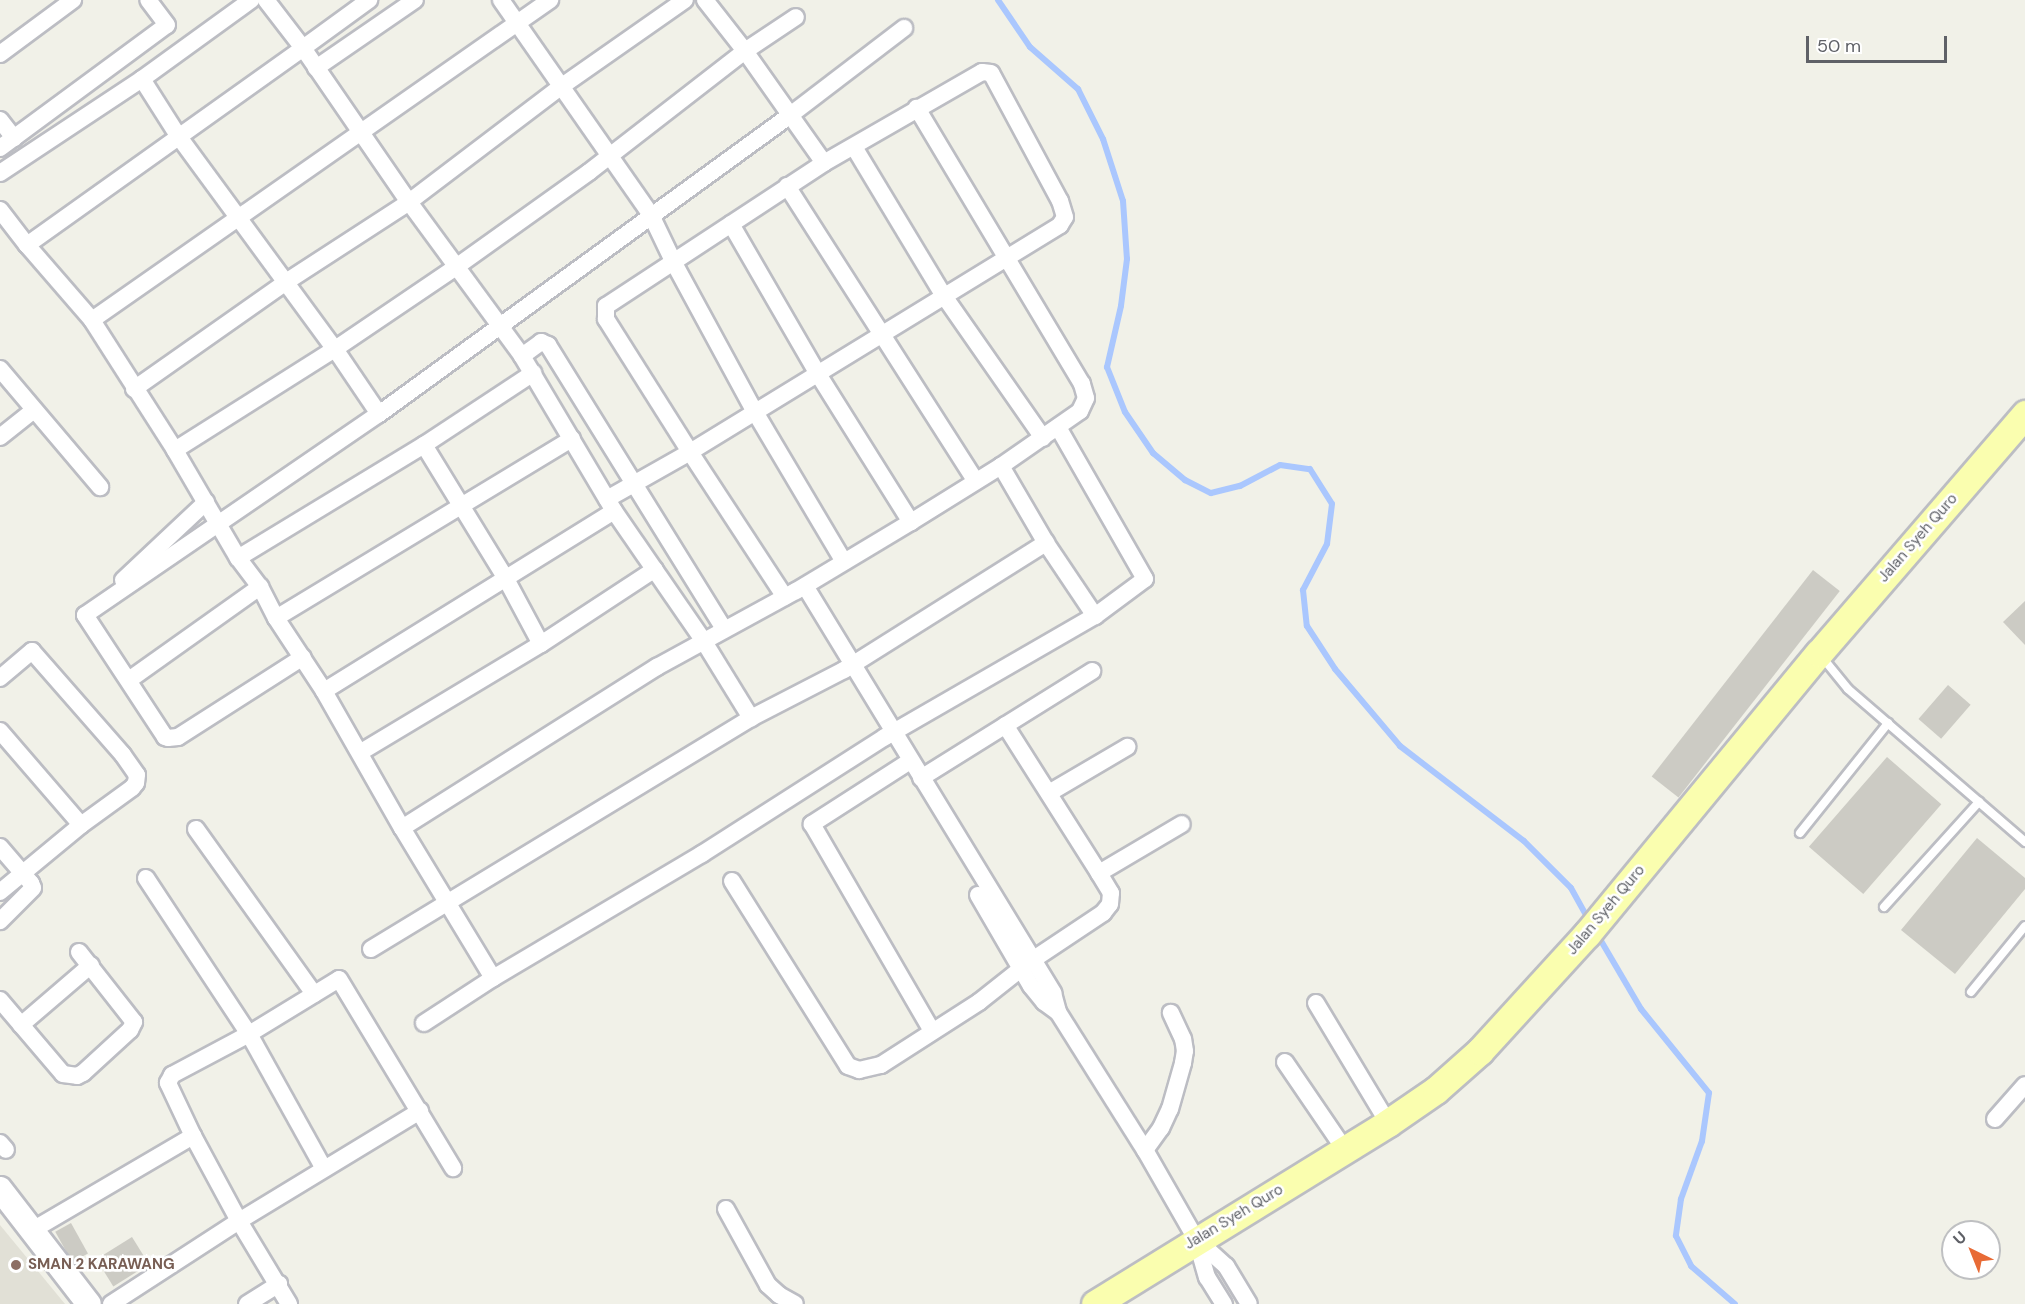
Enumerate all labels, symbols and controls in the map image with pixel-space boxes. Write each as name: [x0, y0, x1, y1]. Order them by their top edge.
scale bar: [1809, 24, 1950, 62]
text: 50 m: [1817, 34, 1861, 58]
street label: Jalan Syeh Quro: [1875, 490, 1961, 586]
street label: Jalan Syeh Quro: [1563, 861, 1649, 959]
street label: Jalan Syeh Quro: [1182, 1181, 1286, 1253]
north arrow: [1941, 1220, 2001, 1280]
text: U: [1949, 1227, 1971, 1249]
place label: SMAN 2 KARAWANG: [28, 1256, 175, 1274]
marker: SMAN 2 KARAWANG: [9, 1258, 23, 1272]

